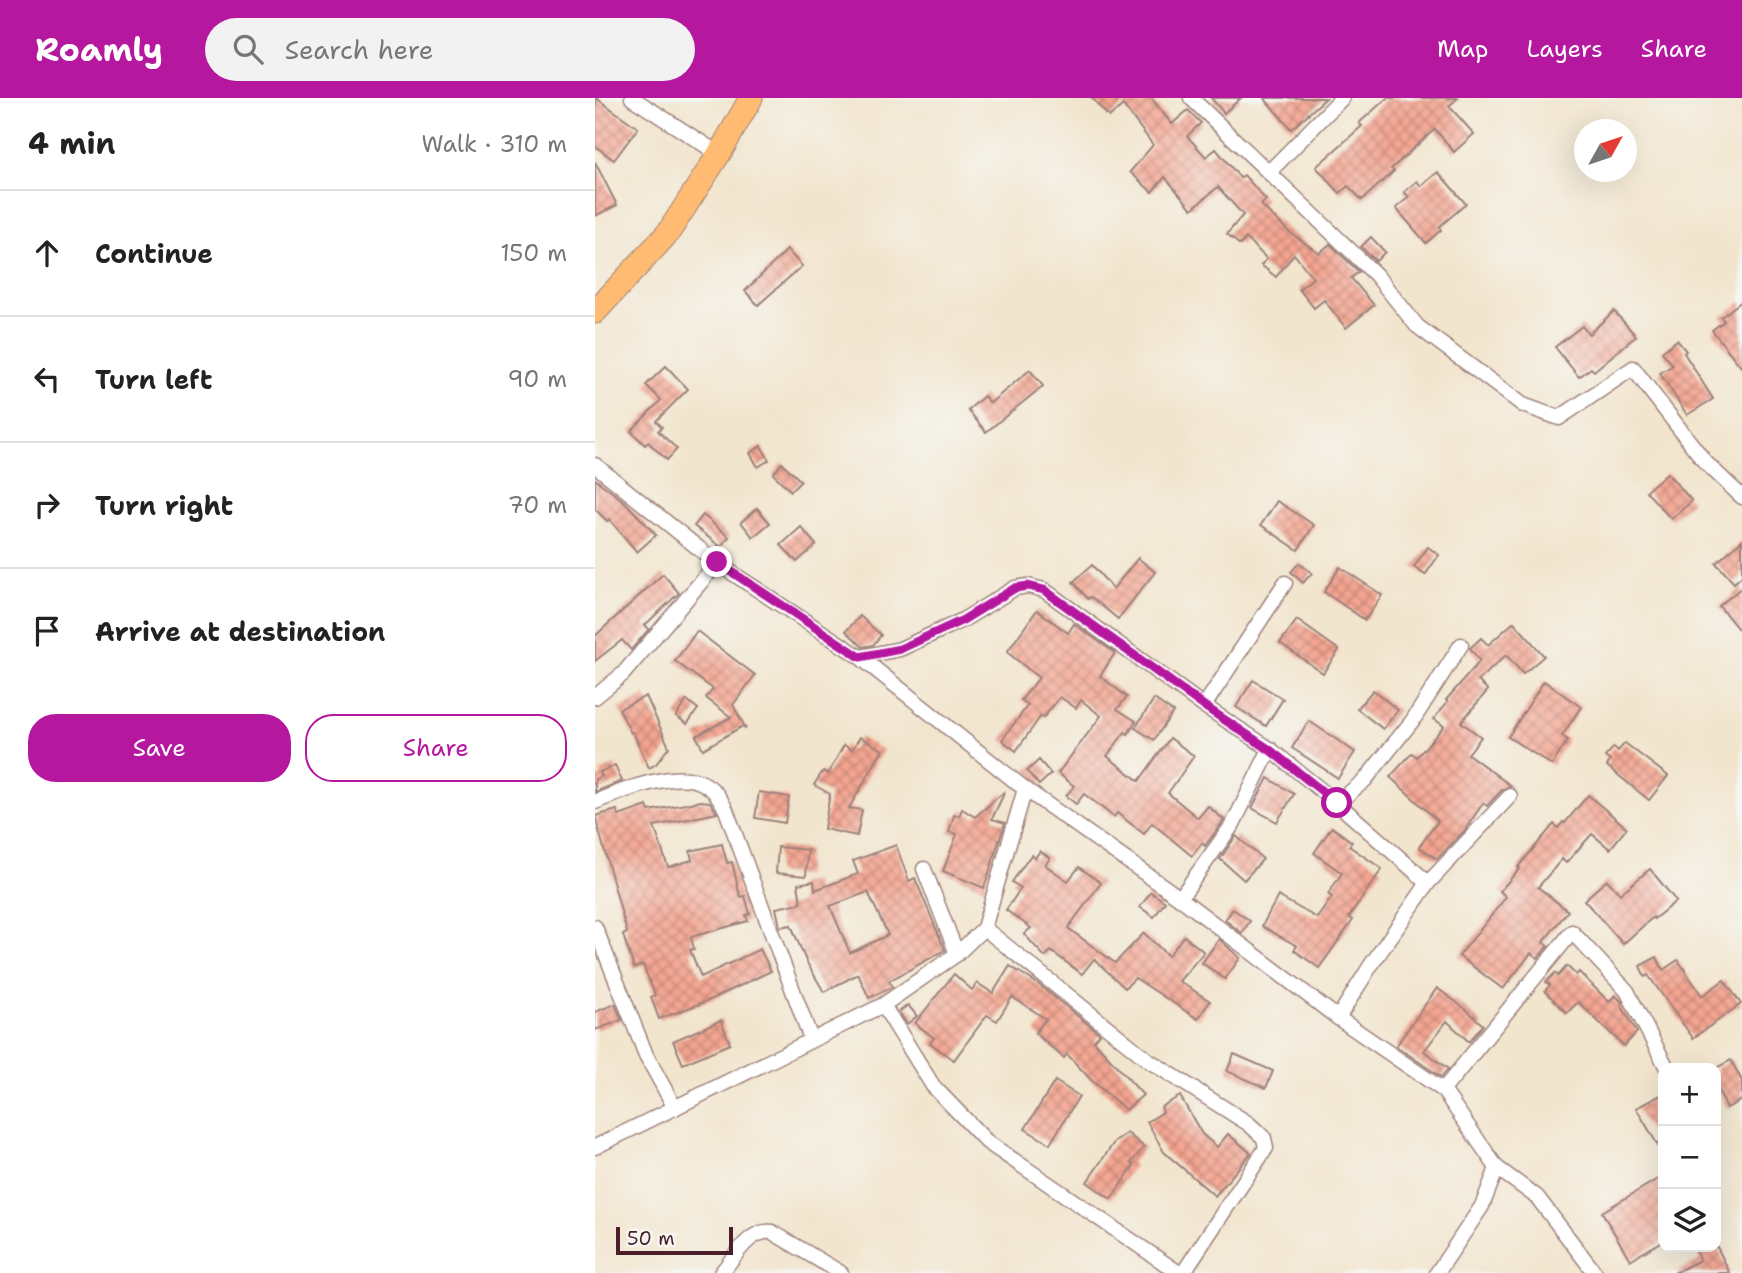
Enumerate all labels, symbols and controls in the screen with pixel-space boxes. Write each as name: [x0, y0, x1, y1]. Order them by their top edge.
search box: [205, 18, 695, 81]
text: Roamly: [35, 27, 163, 72]
icon: search: [229, 30, 267, 68]
text: Search here: [285, 32, 433, 67]
text: Map: [1437, 33, 1488, 65]
text: Layers: [1526, 33, 1603, 65]
text: Share: [1641, 33, 1707, 65]
north arrow: [1574, 119, 1637, 182]
text: 4 min: [28, 123, 115, 164]
text: Walk · 310 m: [422, 129, 567, 159]
icon: ahead: [28, 234, 66, 272]
text: Continue: [95, 236, 213, 271]
text: 150 m: [500, 238, 567, 268]
icon: left: [28, 360, 66, 398]
text: Turn left: [95, 362, 212, 397]
text: 90 m: [507, 364, 567, 394]
icon: right: [28, 486, 66, 524]
text: Turn right: [95, 488, 233, 523]
text: 70 m: [508, 490, 567, 520]
route end: [701, 546, 732, 577]
icon: arrive: [28, 612, 66, 650]
text: Arrive at destination: [95, 614, 385, 649]
button: Save: [28, 714, 291, 782]
button: Share: [305, 714, 567, 782]
route start: [1321, 787, 1352, 818]
map controls: [1658, 1063, 1721, 1252]
button: +: [1658, 1063, 1721, 1126]
button: −: [1658, 1126, 1721, 1189]
button: layers: [1658, 1189, 1721, 1252]
scale bar: [616, 1224, 733, 1256]
text: 50 m: [627, 1226, 675, 1251]

